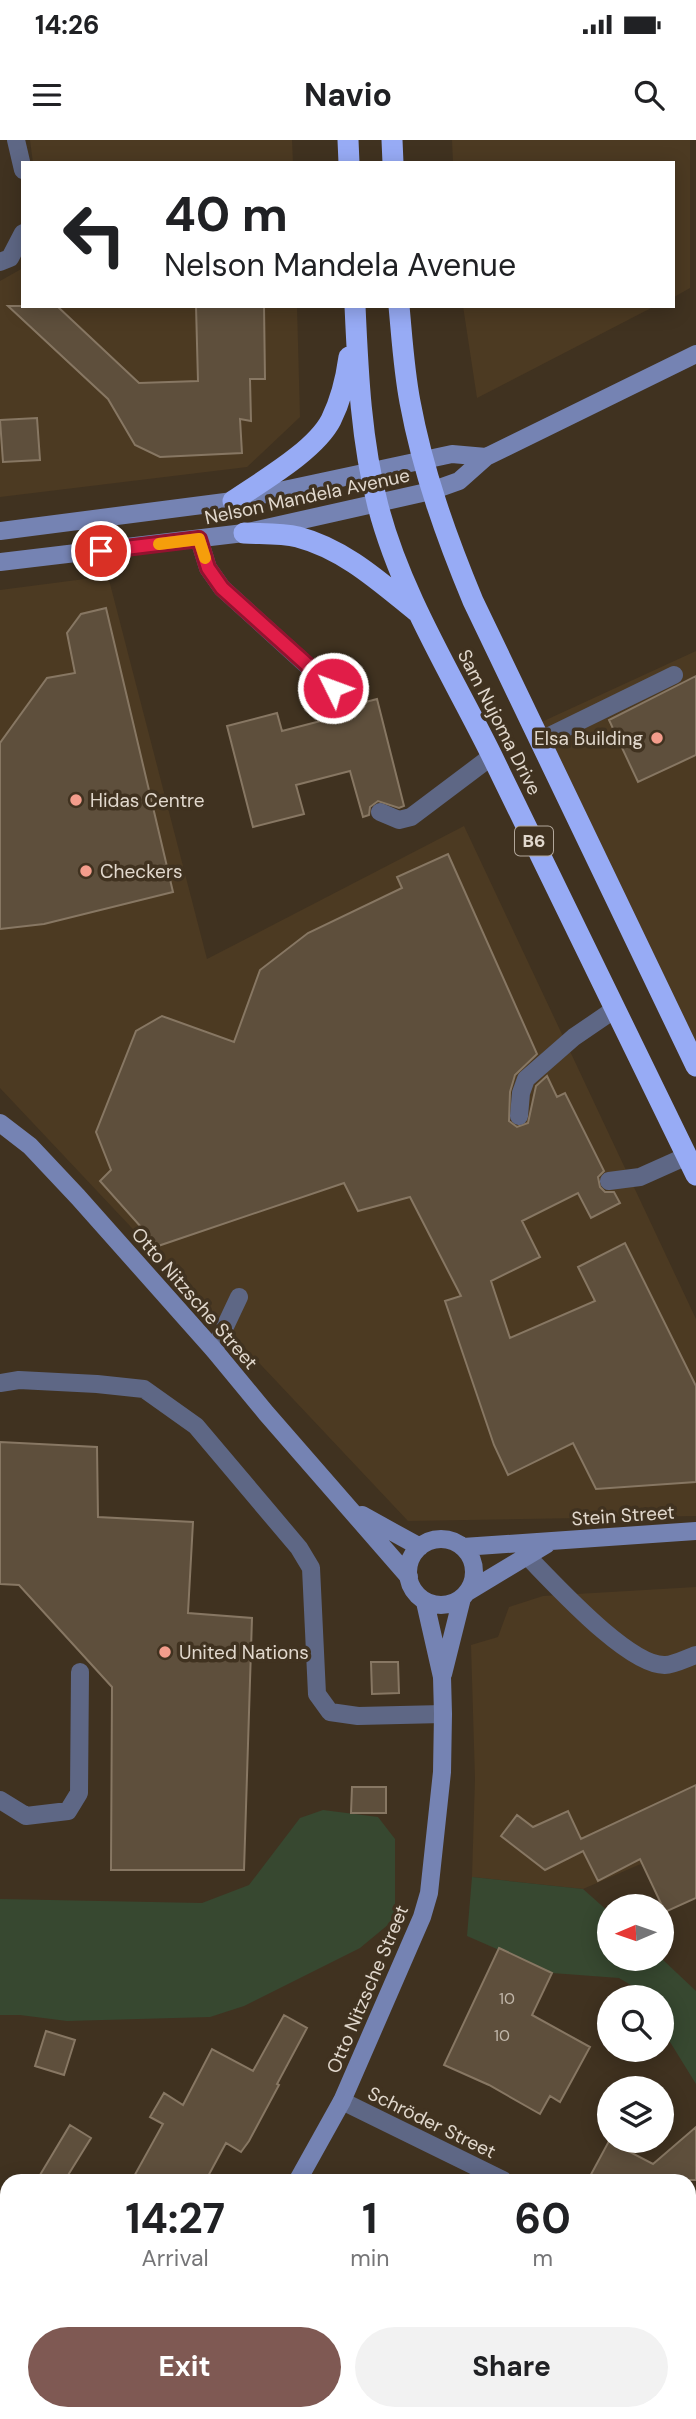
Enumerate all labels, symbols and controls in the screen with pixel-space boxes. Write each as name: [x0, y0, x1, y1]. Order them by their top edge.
text: 14:26: [35, 8, 99, 42]
text: Navio: [304, 74, 392, 116]
icon: menu: [28, 76, 66, 114]
icon: search: [630, 76, 668, 114]
text: 40 m: [164, 182, 288, 246]
icon: left: [49, 189, 140, 280]
text: Nelson Mandela Avenue: [164, 244, 516, 286]
street label: Nelson Mandela Avenue: [202, 463, 412, 530]
pin: [71, 521, 131, 581]
icon: arrive: [82, 532, 120, 570]
street label: Sam Nujoma Drive: [452, 645, 547, 799]
position arrow: [296, 651, 370, 725]
place label: Elsa Building: [534, 726, 643, 751]
marker: Elsa Building: [649, 730, 665, 746]
place label: Hidas Centre: [90, 788, 205, 813]
marker: Hidas Centre: [68, 792, 84, 808]
road number: B6: [515, 826, 553, 856]
place label: Checkers: [100, 859, 182, 884]
marker: Checkers: [78, 863, 94, 879]
street label: Otto Nitzsche Street: [126, 1222, 263, 1375]
street label: Stein Street: [571, 1499, 675, 1532]
place label: United Nations: [179, 1640, 309, 1665]
marker: United Nations: [157, 1644, 173, 1660]
north arrow: [597, 1894, 674, 1970]
map controls: [597, 1894, 674, 2153]
street label: Otto Nitzsche Street: [321, 1901, 414, 2077]
button: search: [597, 1985, 674, 2062]
house number: 10: [499, 1988, 515, 2009]
house number: 10: [494, 2025, 510, 2046]
button: layers: [597, 2076, 674, 2153]
street label: Schröder Street: [364, 2081, 500, 2164]
text: 14:27: [125, 2191, 225, 2246]
text: 1: [362, 2191, 377, 2246]
text: 60: [515, 2191, 571, 2246]
text: Arrival: [142, 2243, 209, 2273]
text: min: [350, 2243, 389, 2273]
text: m: [532, 2243, 553, 2273]
button: Exit: [28, 2327, 341, 2407]
button: Share: [355, 2327, 668, 2407]

